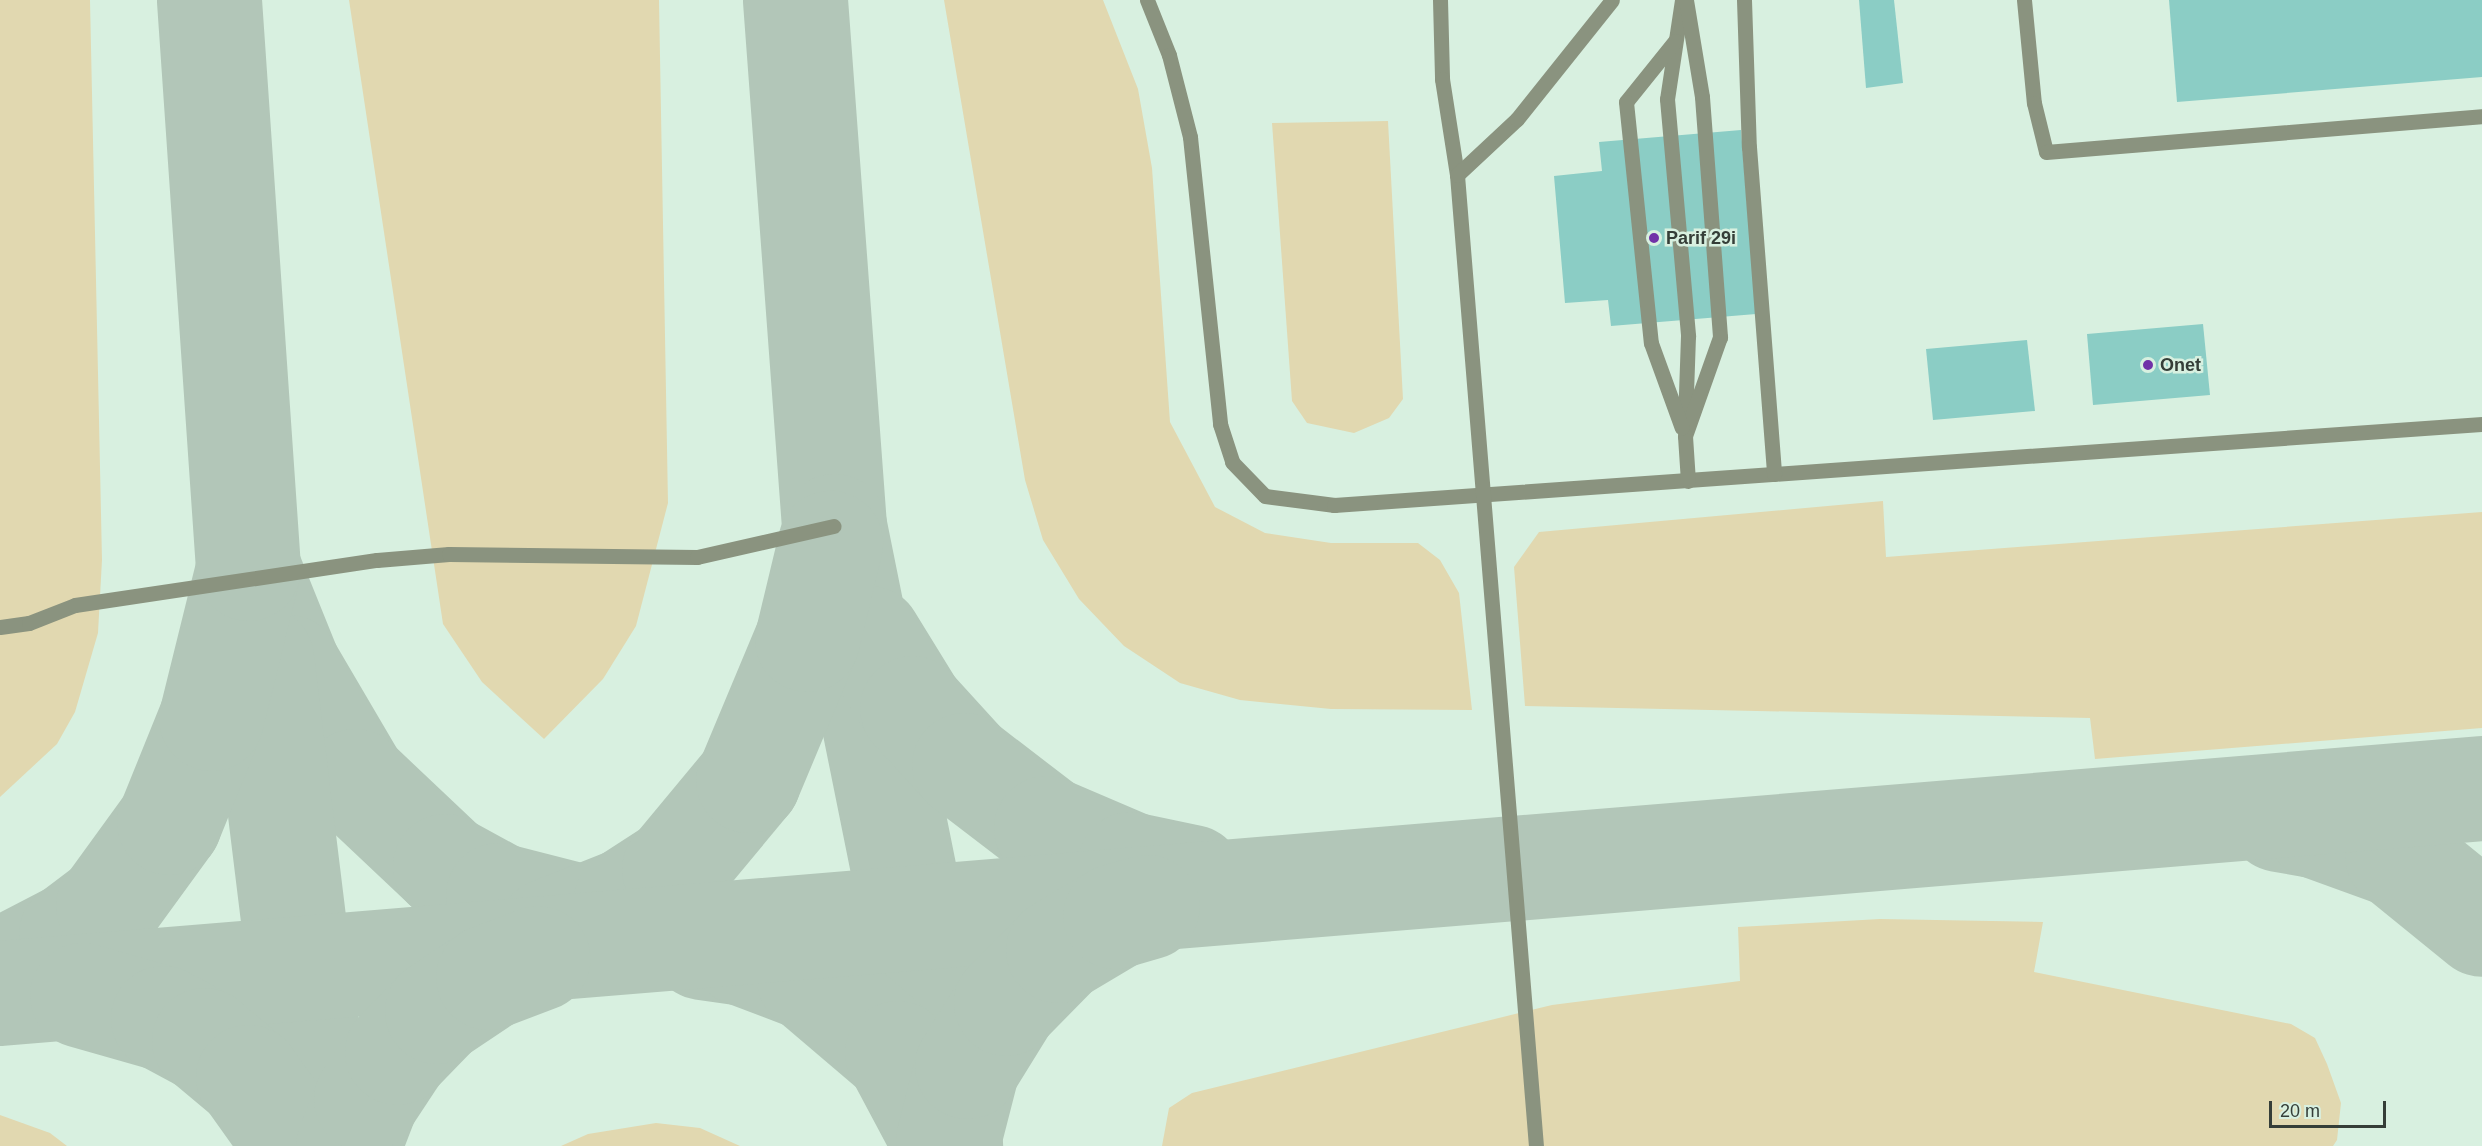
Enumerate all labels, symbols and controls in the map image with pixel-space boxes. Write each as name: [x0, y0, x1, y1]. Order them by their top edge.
place label: Parif 29i: [1666, 227, 1736, 249]
marker: Parif 29i: [1647, 231, 1661, 245]
place label: Onet: [2160, 354, 2201, 376]
marker: Onet: [2141, 358, 2155, 372]
scale bar: [2272, 1089, 2389, 1127]
text: 20 m: [2280, 1101, 2320, 1121]

